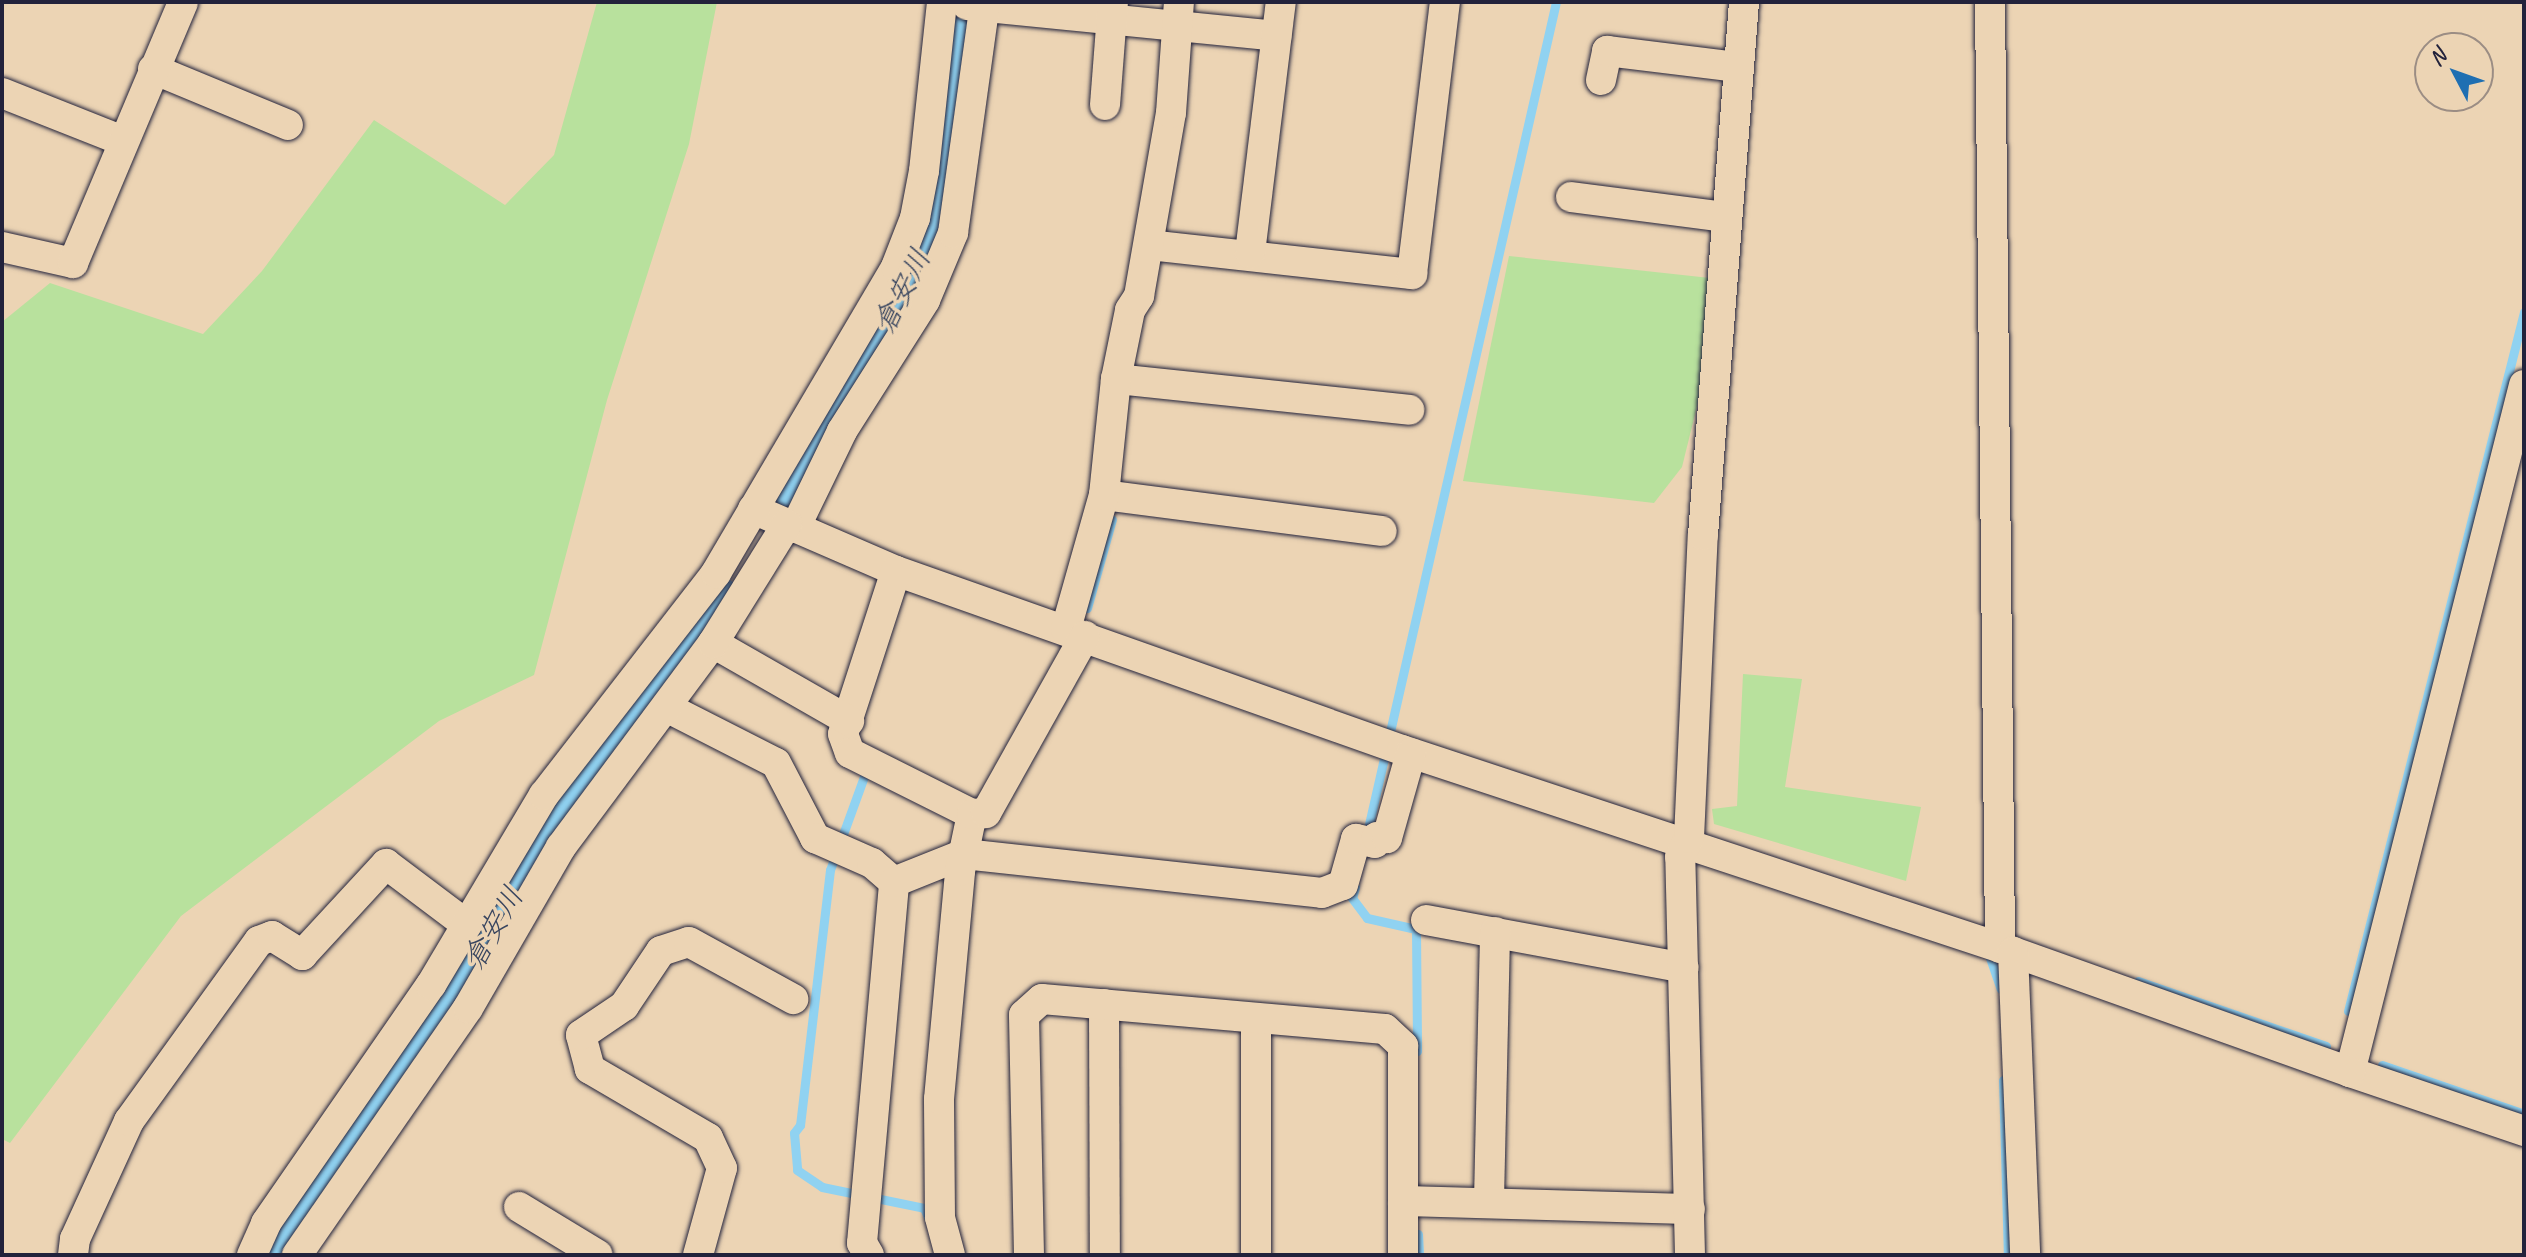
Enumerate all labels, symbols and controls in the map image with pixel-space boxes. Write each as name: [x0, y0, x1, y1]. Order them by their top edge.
north arrow: [2414, 32, 2494, 112]
text: N: [2422, 43, 2452, 72]
water label: 倉安川: [866, 243, 938, 339]
water label: 倉安川: [455, 880, 531, 976]

